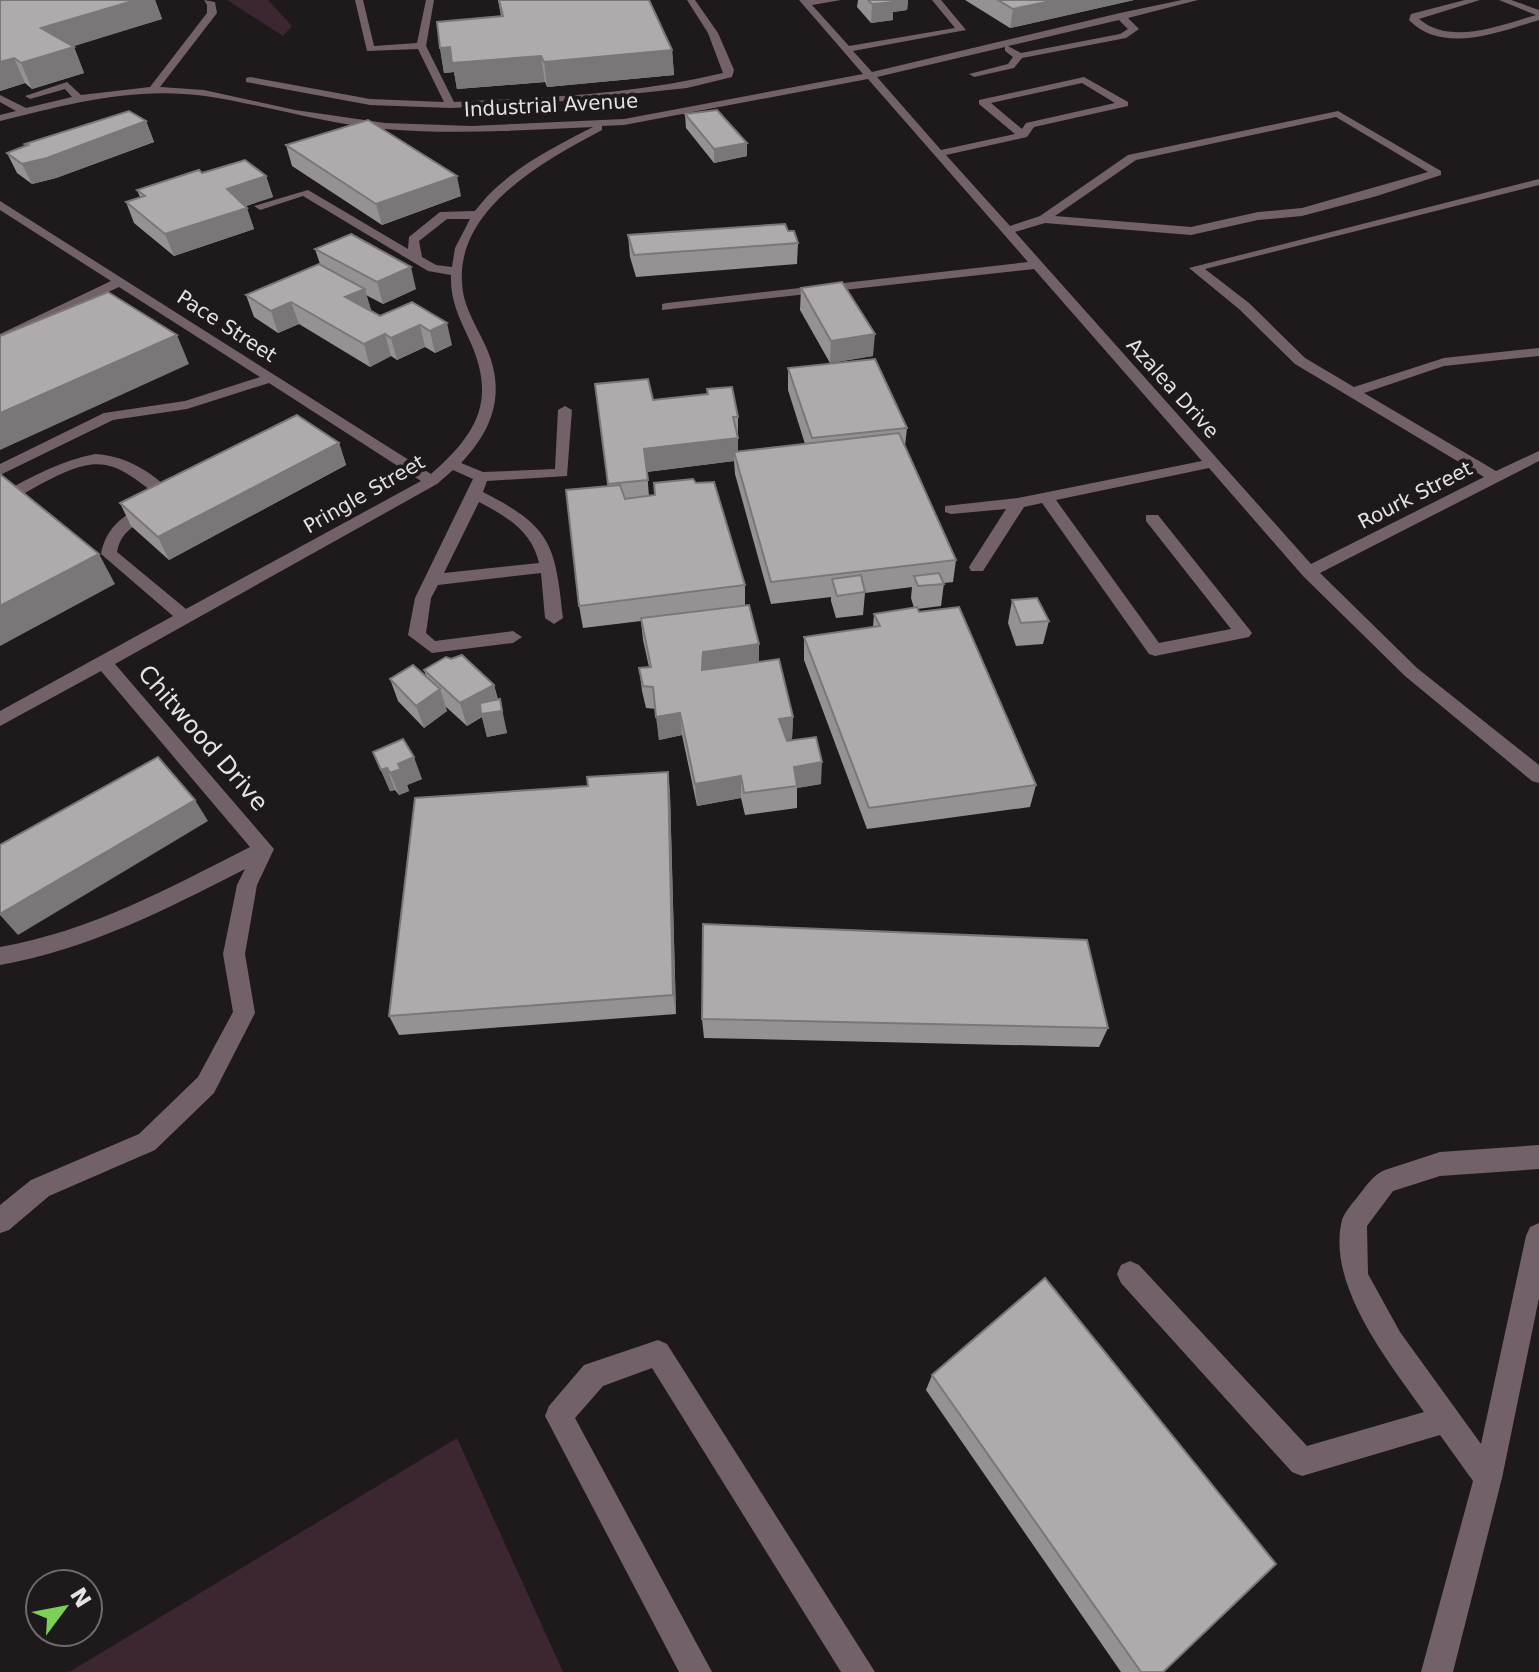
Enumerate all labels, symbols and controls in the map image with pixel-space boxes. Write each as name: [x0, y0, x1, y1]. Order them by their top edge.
street label: Industrial Avenue: [463, 88, 639, 122]
street label: Pace Street: [173, 285, 281, 367]
street label: Azalea Drive: [1122, 333, 1224, 443]
street label: Pringle Street: [299, 450, 429, 538]
street label: Rourk Street: [1354, 456, 1476, 534]
street label: Chitwood Drive: [132, 659, 274, 817]
north arrow: [24, 1568, 104, 1648]
text: N: [65, 1583, 96, 1612]

